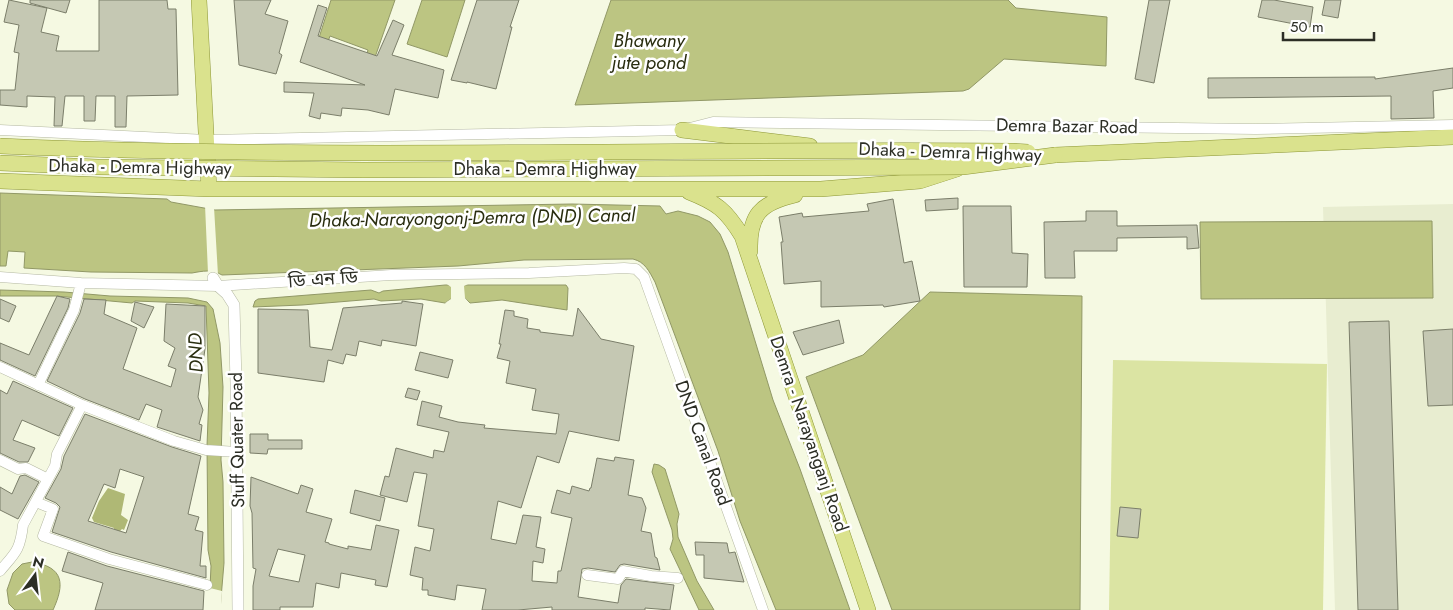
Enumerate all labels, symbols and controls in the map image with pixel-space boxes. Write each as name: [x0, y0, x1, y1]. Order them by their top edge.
scale bar: [1283, 10, 1374, 42]
text: 50 m: [1290, 16, 1324, 38]
water label: Bhawany jute pond: [609, 27, 688, 76]
street label: Demra Bazar Road: [996, 112, 1138, 140]
street label: Dhaka - Demra Highway: [858, 136, 1042, 168]
street label: Dhaka - Demra Highway: [48, 152, 232, 182]
street label: Dhaka - Demra Highway: [453, 156, 637, 182]
water label: Dhaka-Narayongonj-Demra (DND) Canal: [309, 201, 636, 234]
street label: ডি এন ডি: [286, 264, 359, 294]
water label: DND: [181, 332, 210, 373]
street label: Demra - Narayanganj Road: [763, 333, 855, 535]
street label: Stuff Quater Road: [223, 372, 251, 508]
street label: DND Canal Road: [668, 377, 738, 509]
north arrow: [10, 550, 60, 600]
text: N: [30, 551, 46, 574]

